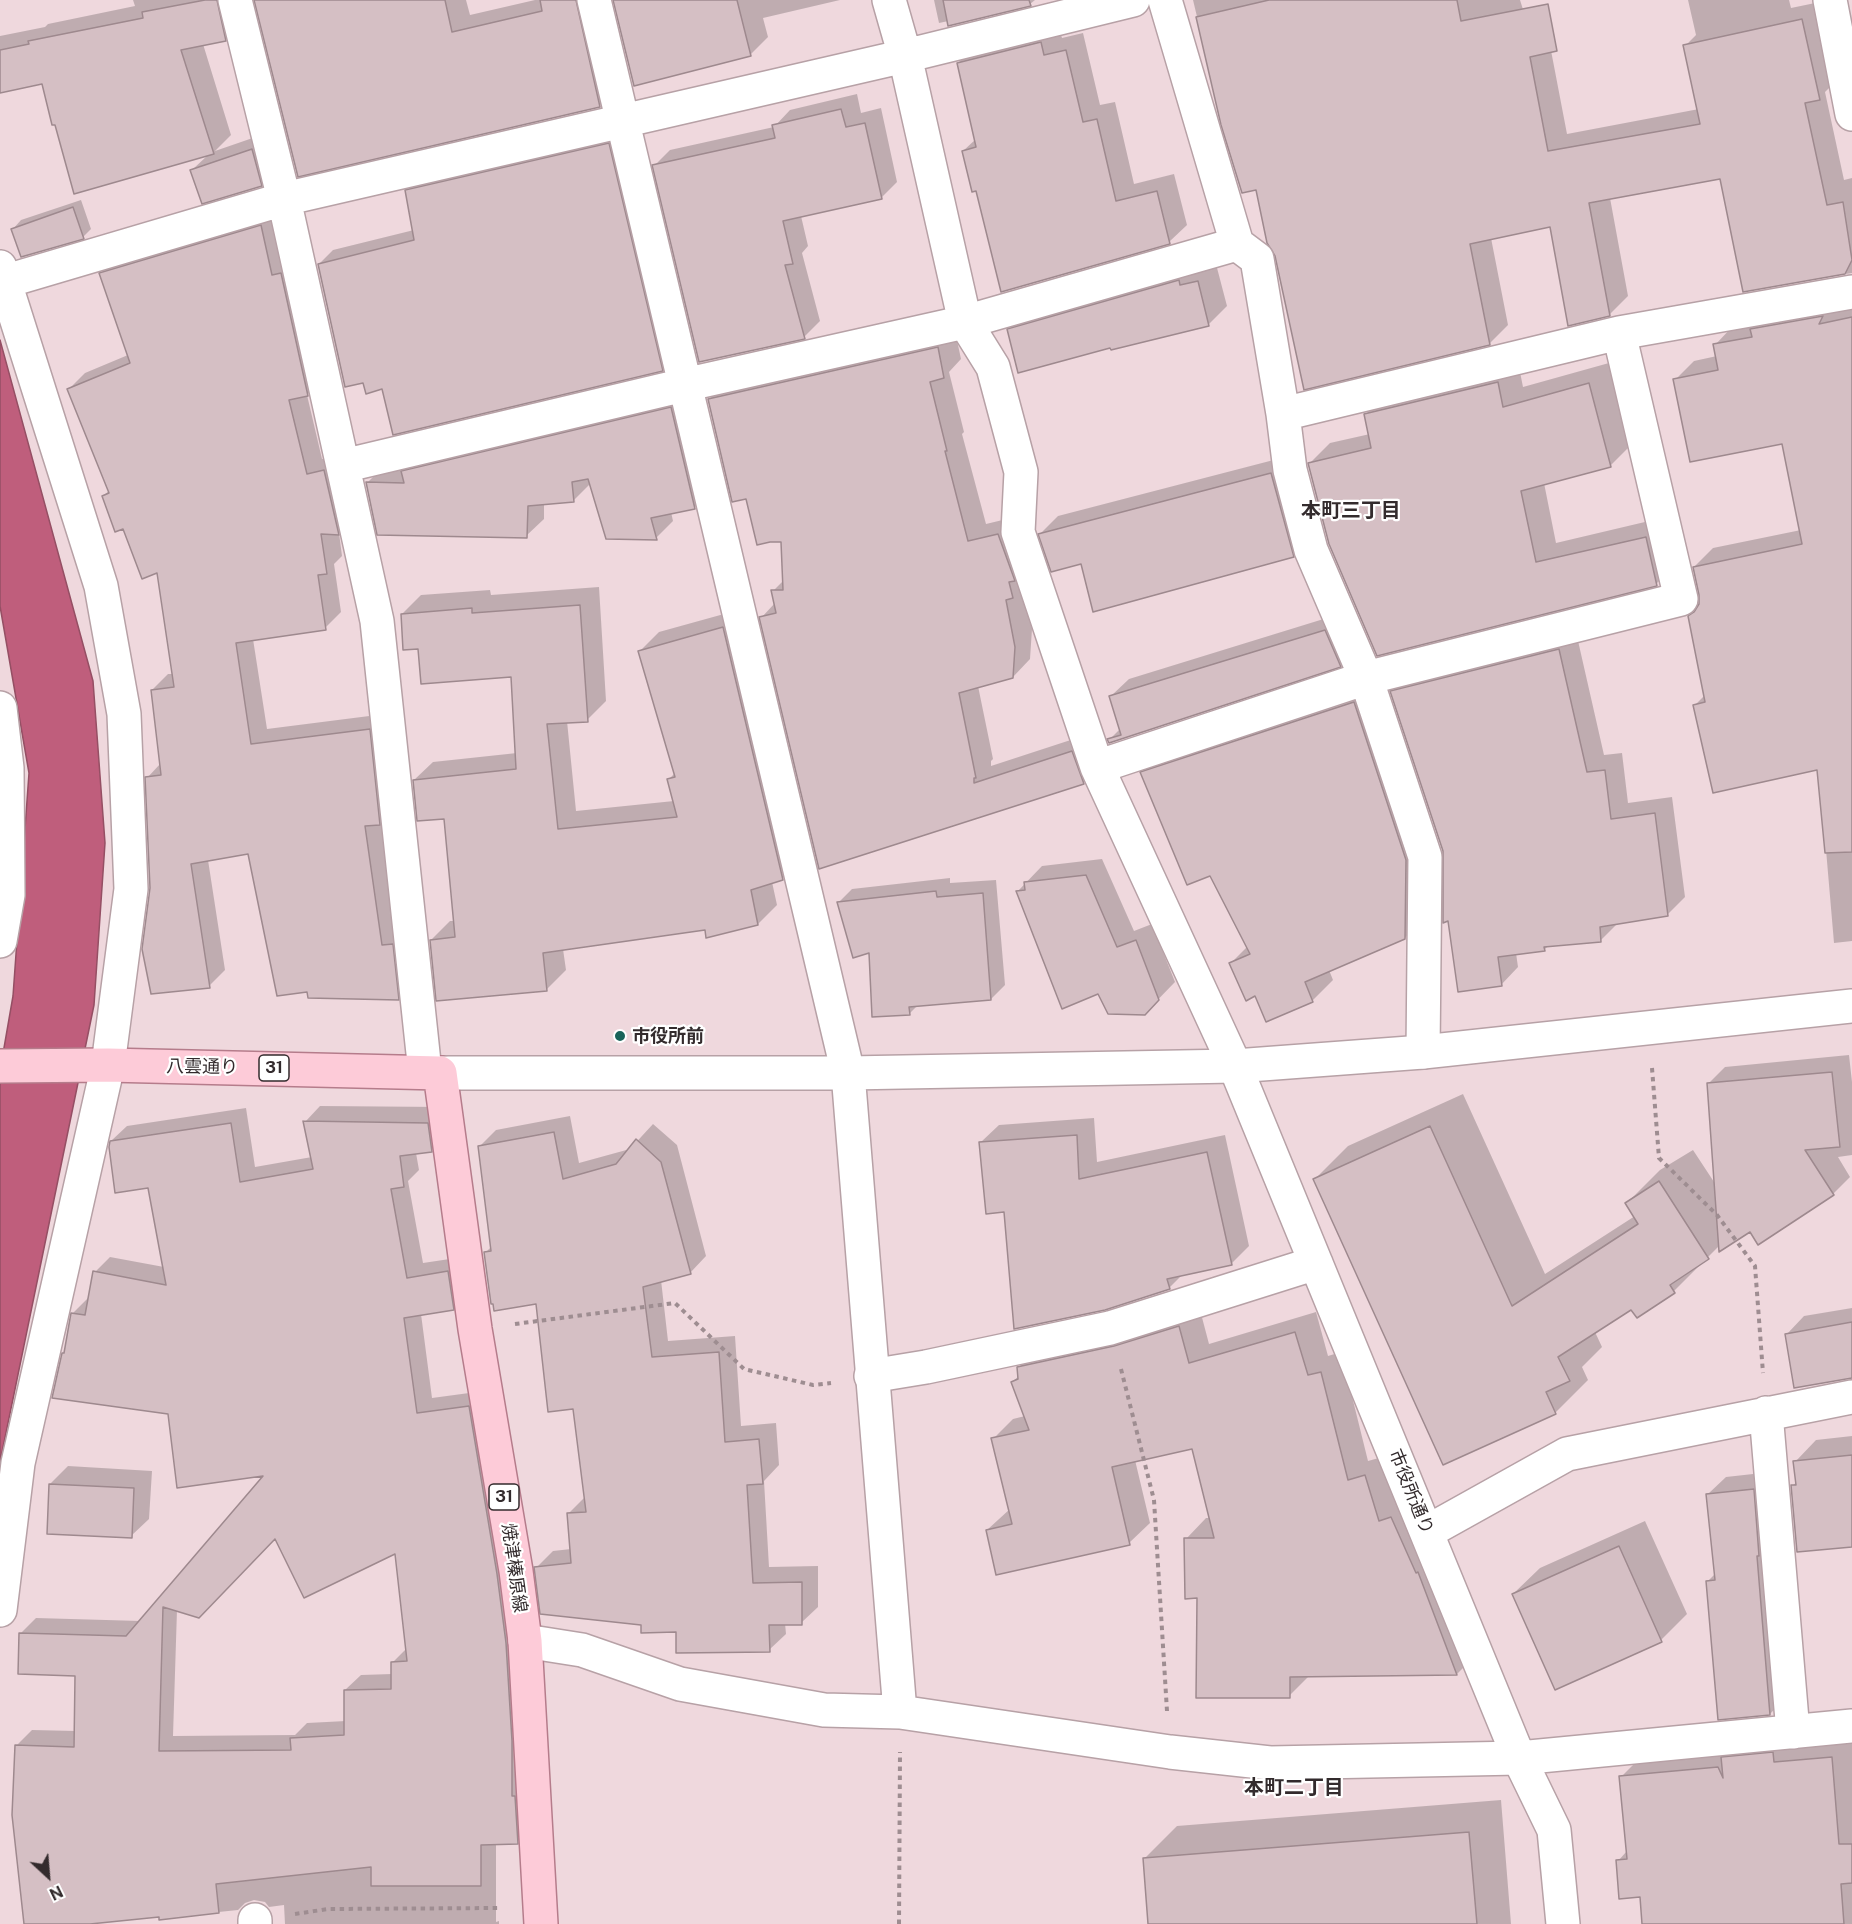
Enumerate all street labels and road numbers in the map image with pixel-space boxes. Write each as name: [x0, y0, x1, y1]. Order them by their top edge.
road number: 31: [259, 1055, 289, 1081]
street label: 八雲通り: [166, 1056, 238, 1078]
street label: 市役所通り: [1384, 1446, 1438, 1538]
road number: 31: [489, 1484, 519, 1510]
street label: 焼津榛原線: [497, 1522, 531, 1614]

